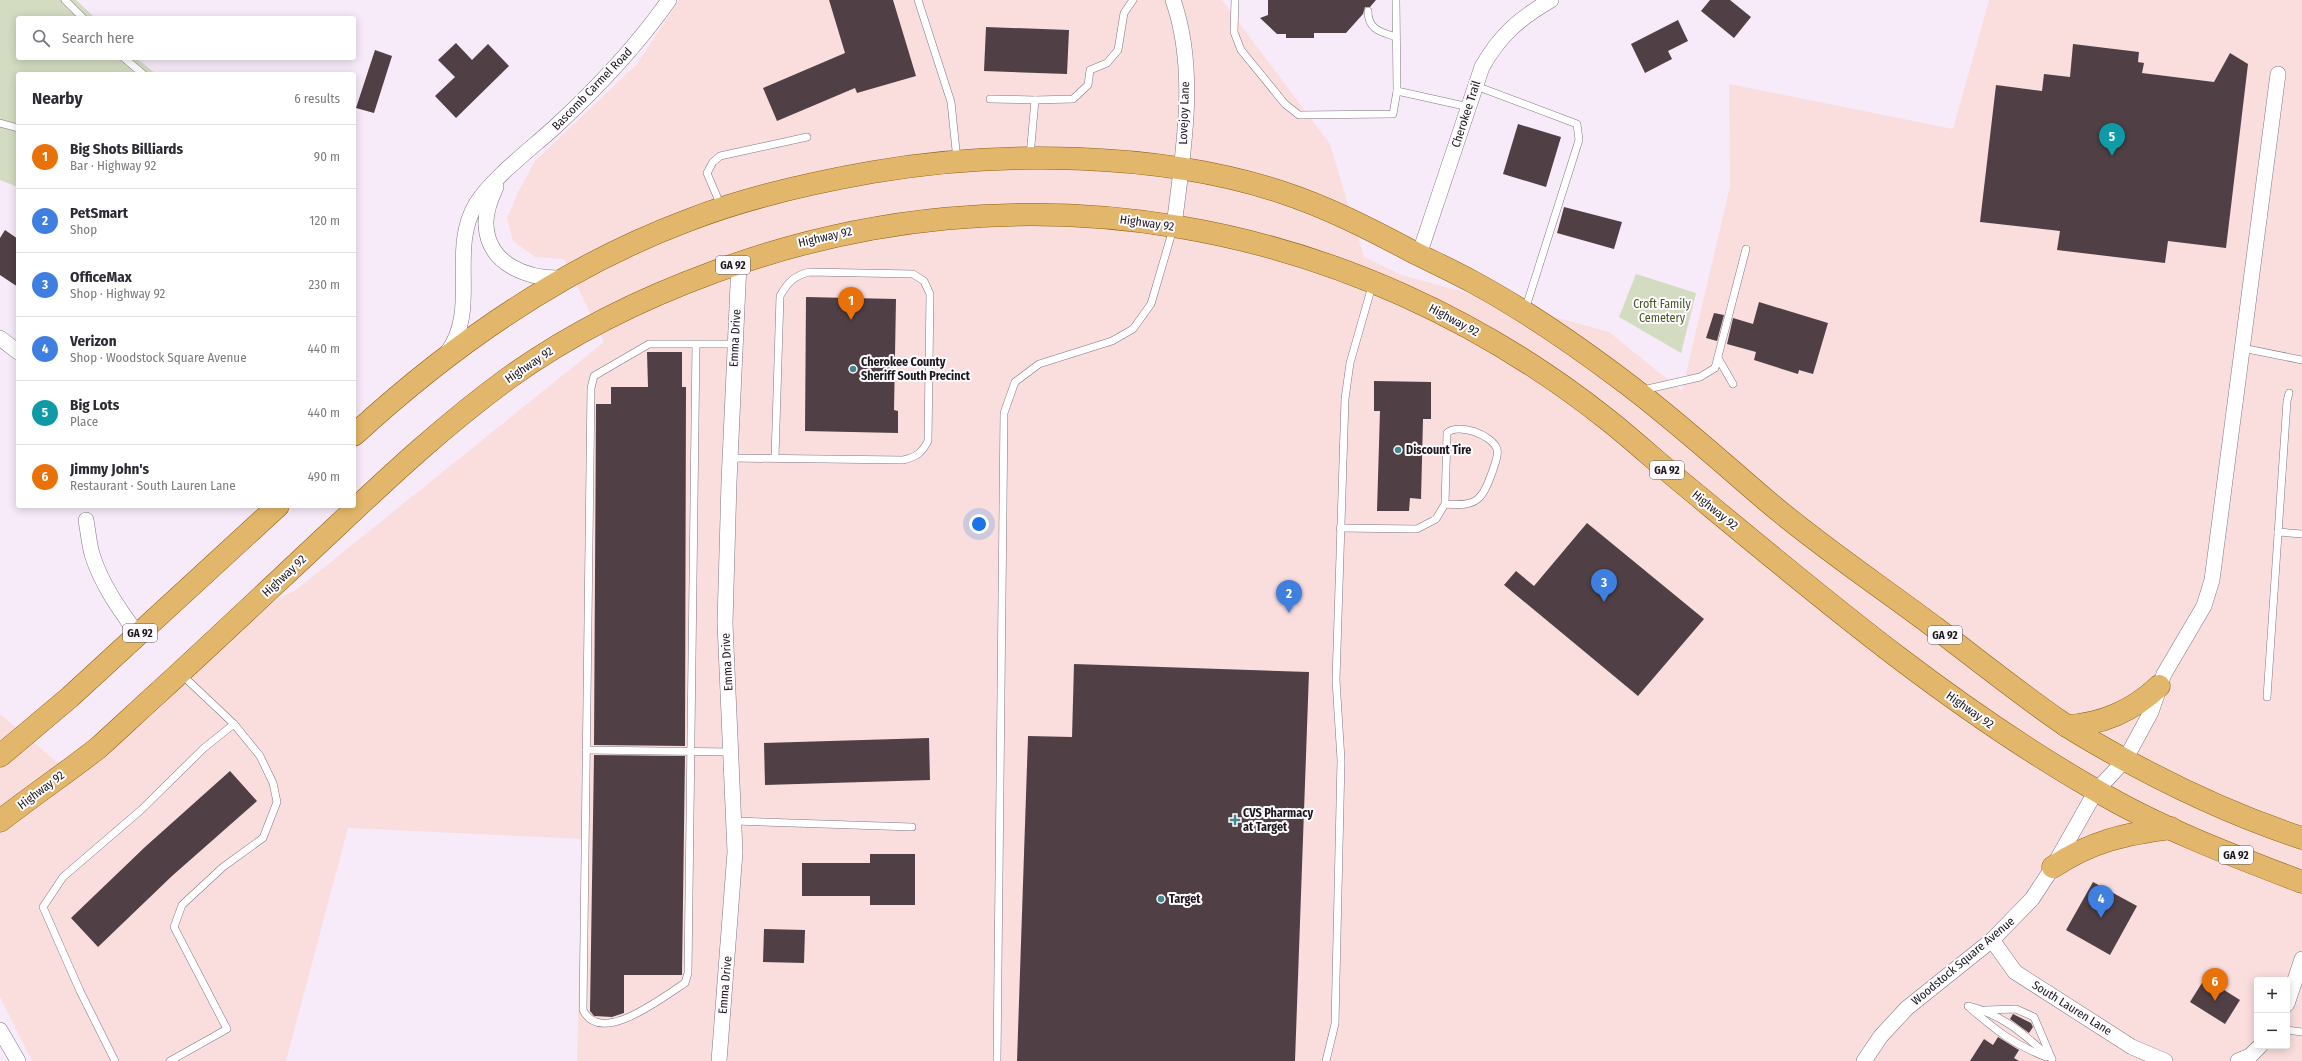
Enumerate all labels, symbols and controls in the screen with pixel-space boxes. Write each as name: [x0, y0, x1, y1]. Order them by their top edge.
search box: [16, 16, 356, 60]
icon: search: [30, 27, 52, 49]
text: Search here: [62, 29, 134, 47]
street label: Bascomb Carmel Road: [549, 45, 635, 133]
street label: Cherokee Trail: [1449, 79, 1483, 149]
street label: Lovejoy Lane: [1176, 81, 1192, 145]
text: Nearby: [32, 88, 83, 109]
text: 6 results: [294, 91, 340, 106]
pin: 5: [2099, 123, 2125, 156]
text: Big Shots Billiards: [70, 140, 183, 158]
text: 1: [42, 149, 48, 164]
text: 90 m: [314, 149, 340, 164]
text: Bar · Highway 92: [70, 158, 156, 173]
text: PetSmart: [70, 204, 128, 222]
street label: Highway 92: [1119, 212, 1175, 234]
text: 2: [42, 213, 48, 228]
text: 120 m: [309, 213, 340, 228]
text: Shop: [70, 222, 97, 237]
street label: Highway 92: [797, 224, 853, 250]
road number: GA 92: [716, 256, 750, 274]
text: OfficeMax: [70, 268, 132, 286]
text: 3: [42, 277, 48, 292]
text: 230 m: [309, 277, 340, 292]
text: Shop · Highway 92: [70, 286, 165, 301]
pin: 1: [838, 287, 864, 320]
park label: Croft Family Cemetery: [1633, 297, 1691, 325]
street label: Highway 92: [1427, 301, 1481, 339]
street label: Emma Drive: [726, 309, 744, 367]
text: Verizon: [70, 332, 117, 350]
text: 4: [42, 341, 48, 356]
text: 440 m: [308, 341, 340, 356]
street label: Highway 92: [502, 344, 556, 386]
text: Shop · Woodstock Square Avenue: [70, 350, 247, 365]
place label: Cherokee County Sheriff South Precinct: [861, 355, 971, 383]
marker: Cherokee County Sheriff South Precinct: [848, 364, 858, 374]
text: Big Lots: [70, 396, 119, 414]
text: 5: [42, 405, 48, 420]
text: 440 m: [308, 405, 340, 420]
text: Place: [70, 414, 98, 429]
place label: Discount Tire: [1406, 443, 1471, 457]
marker: Discount Tire: [1393, 445, 1403, 455]
text: Jimmy John's: [70, 460, 149, 478]
road number: GA 92: [1650, 461, 1684, 479]
text: 6: [42, 469, 48, 484]
text: 490 m: [308, 469, 340, 484]
text: Restaurant · South Lauren Lane: [70, 478, 236, 493]
street label: Highway 92: [1689, 487, 1741, 533]
your location: [969, 514, 989, 534]
street label: Highway 92: [259, 552, 309, 600]
pin: 3: [1591, 569, 1617, 602]
pin: 2: [1276, 580, 1302, 613]
road number: GA 92: [123, 624, 157, 642]
road number: GA 92: [1928, 626, 1962, 644]
street label: Emma Drive: [718, 633, 736, 691]
street label: Highway 92: [1944, 689, 1996, 731]
street label: Highway 92: [15, 768, 67, 812]
place label: CVS Pharmacy at Target: [1243, 806, 1313, 834]
marker: CVS Pharmacy at Target: [1230, 815, 1240, 825]
road number: GA 92: [2219, 846, 2253, 864]
pin: 4: [2088, 885, 2114, 918]
place label: Target: [1169, 892, 1201, 906]
marker: Target: [1156, 894, 1166, 904]
street label: Woodstock Square Avenue: [1909, 914, 2017, 1008]
street label: Emma Drive: [715, 955, 735, 1015]
pin: 6: [2202, 968, 2228, 1001]
map controls: [2254, 977, 2290, 1049]
button: +: [2254, 977, 2290, 1013]
street label: South Lauren Lane: [2030, 978, 2114, 1038]
button: −: [2254, 1013, 2290, 1049]

